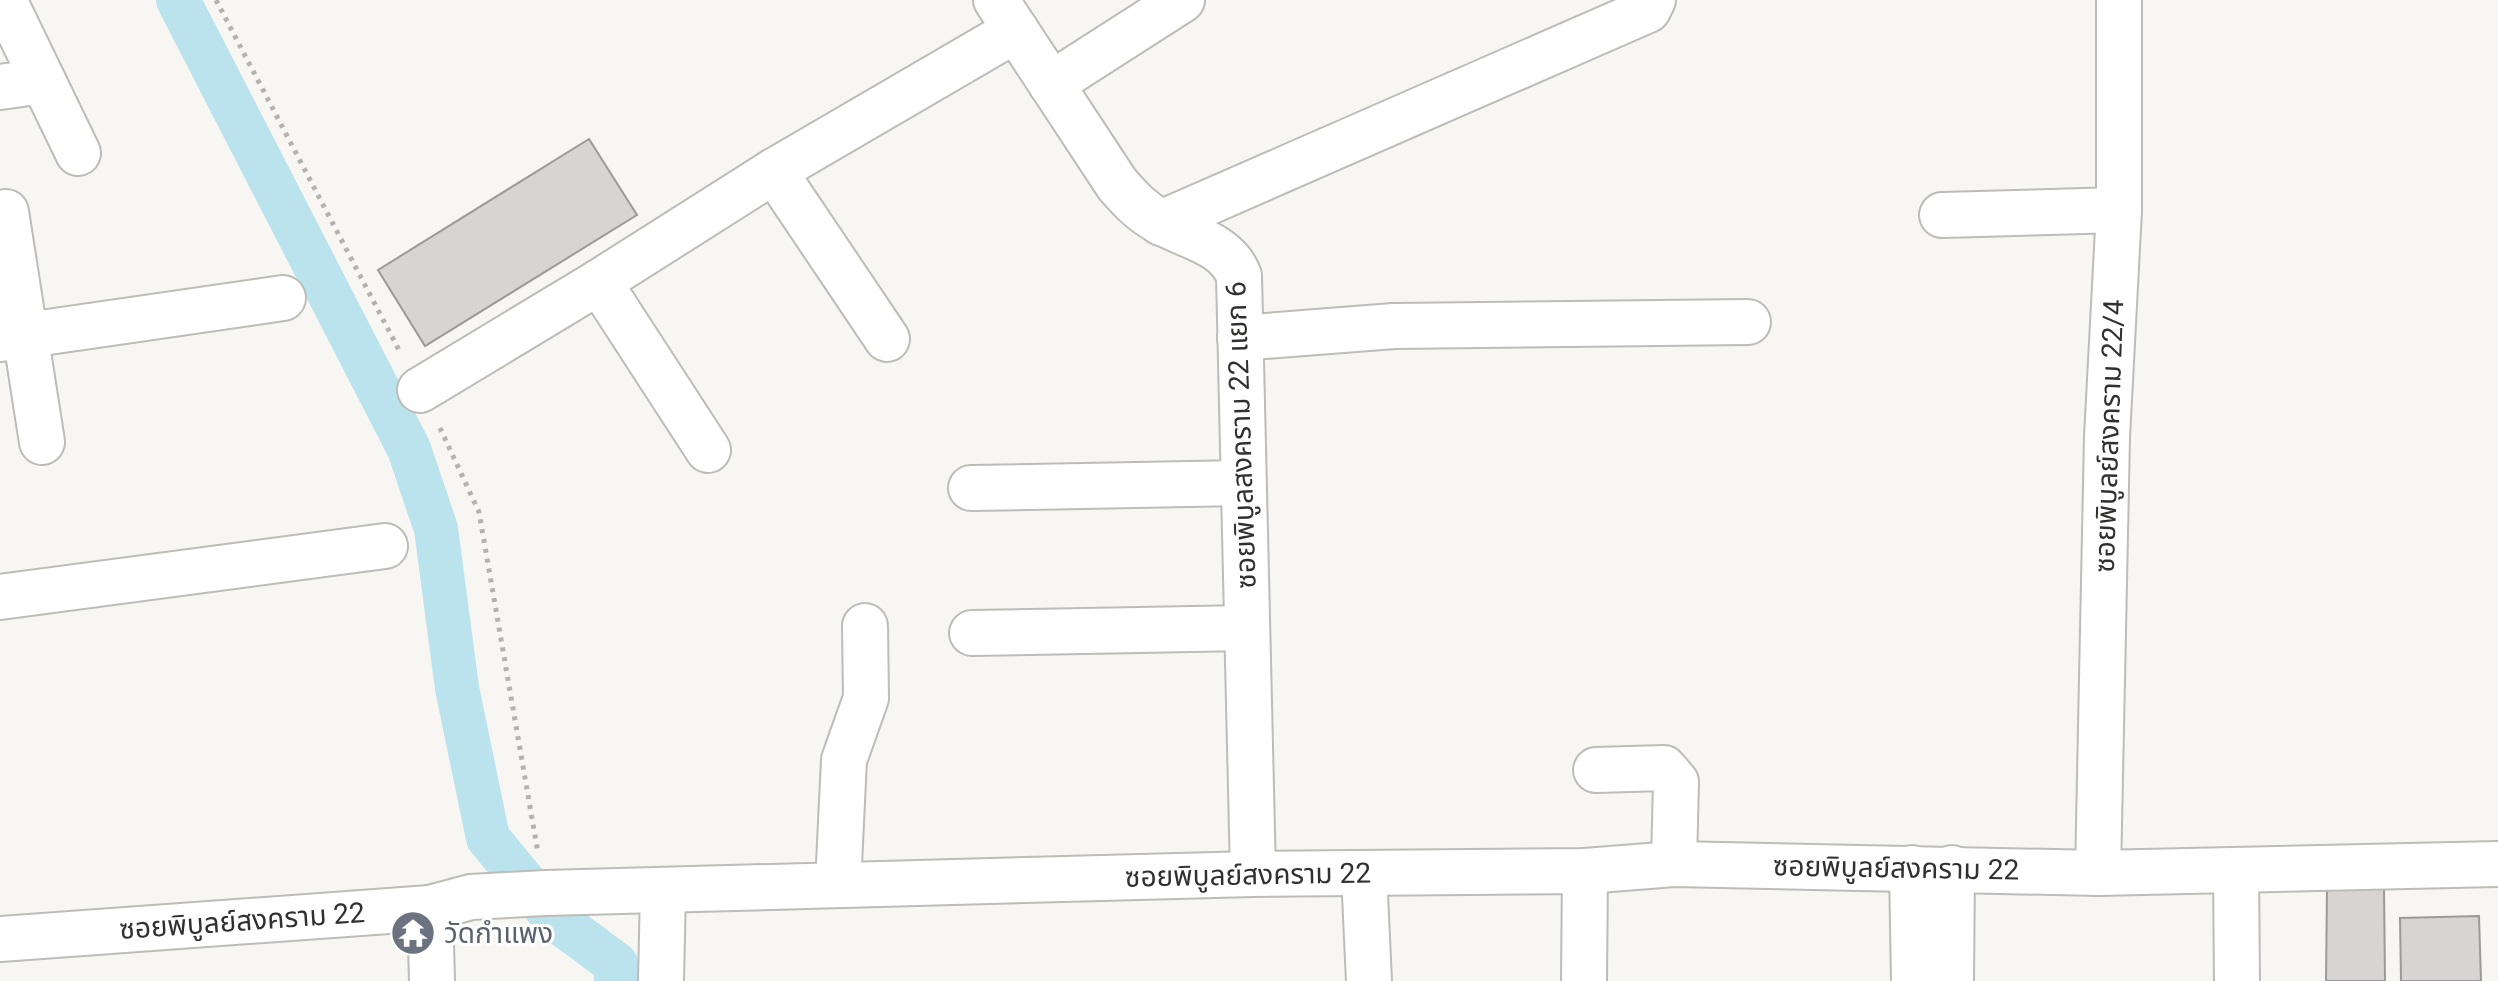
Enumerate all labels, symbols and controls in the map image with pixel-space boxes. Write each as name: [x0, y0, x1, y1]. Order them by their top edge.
street label: ซอยพิบูลสงคราม 22 แยก 6: [1219, 281, 1264, 589]
street label: ซอยพิบูลย์สงคราม 22/4: [2088, 299, 2131, 573]
street label: ซอยพิบูลย์สงคราม 22: [1773, 849, 2019, 888]
street label: ซอยพิบูลย์สงคราม 22: [1125, 856, 1371, 895]
street label: ซอยพิบูลย์สงคราม 22: [118, 896, 366, 947]
temple icon: วัดกำแพง: [389, 909, 437, 957]
place label: วัดกำแพง: [444, 917, 553, 950]

